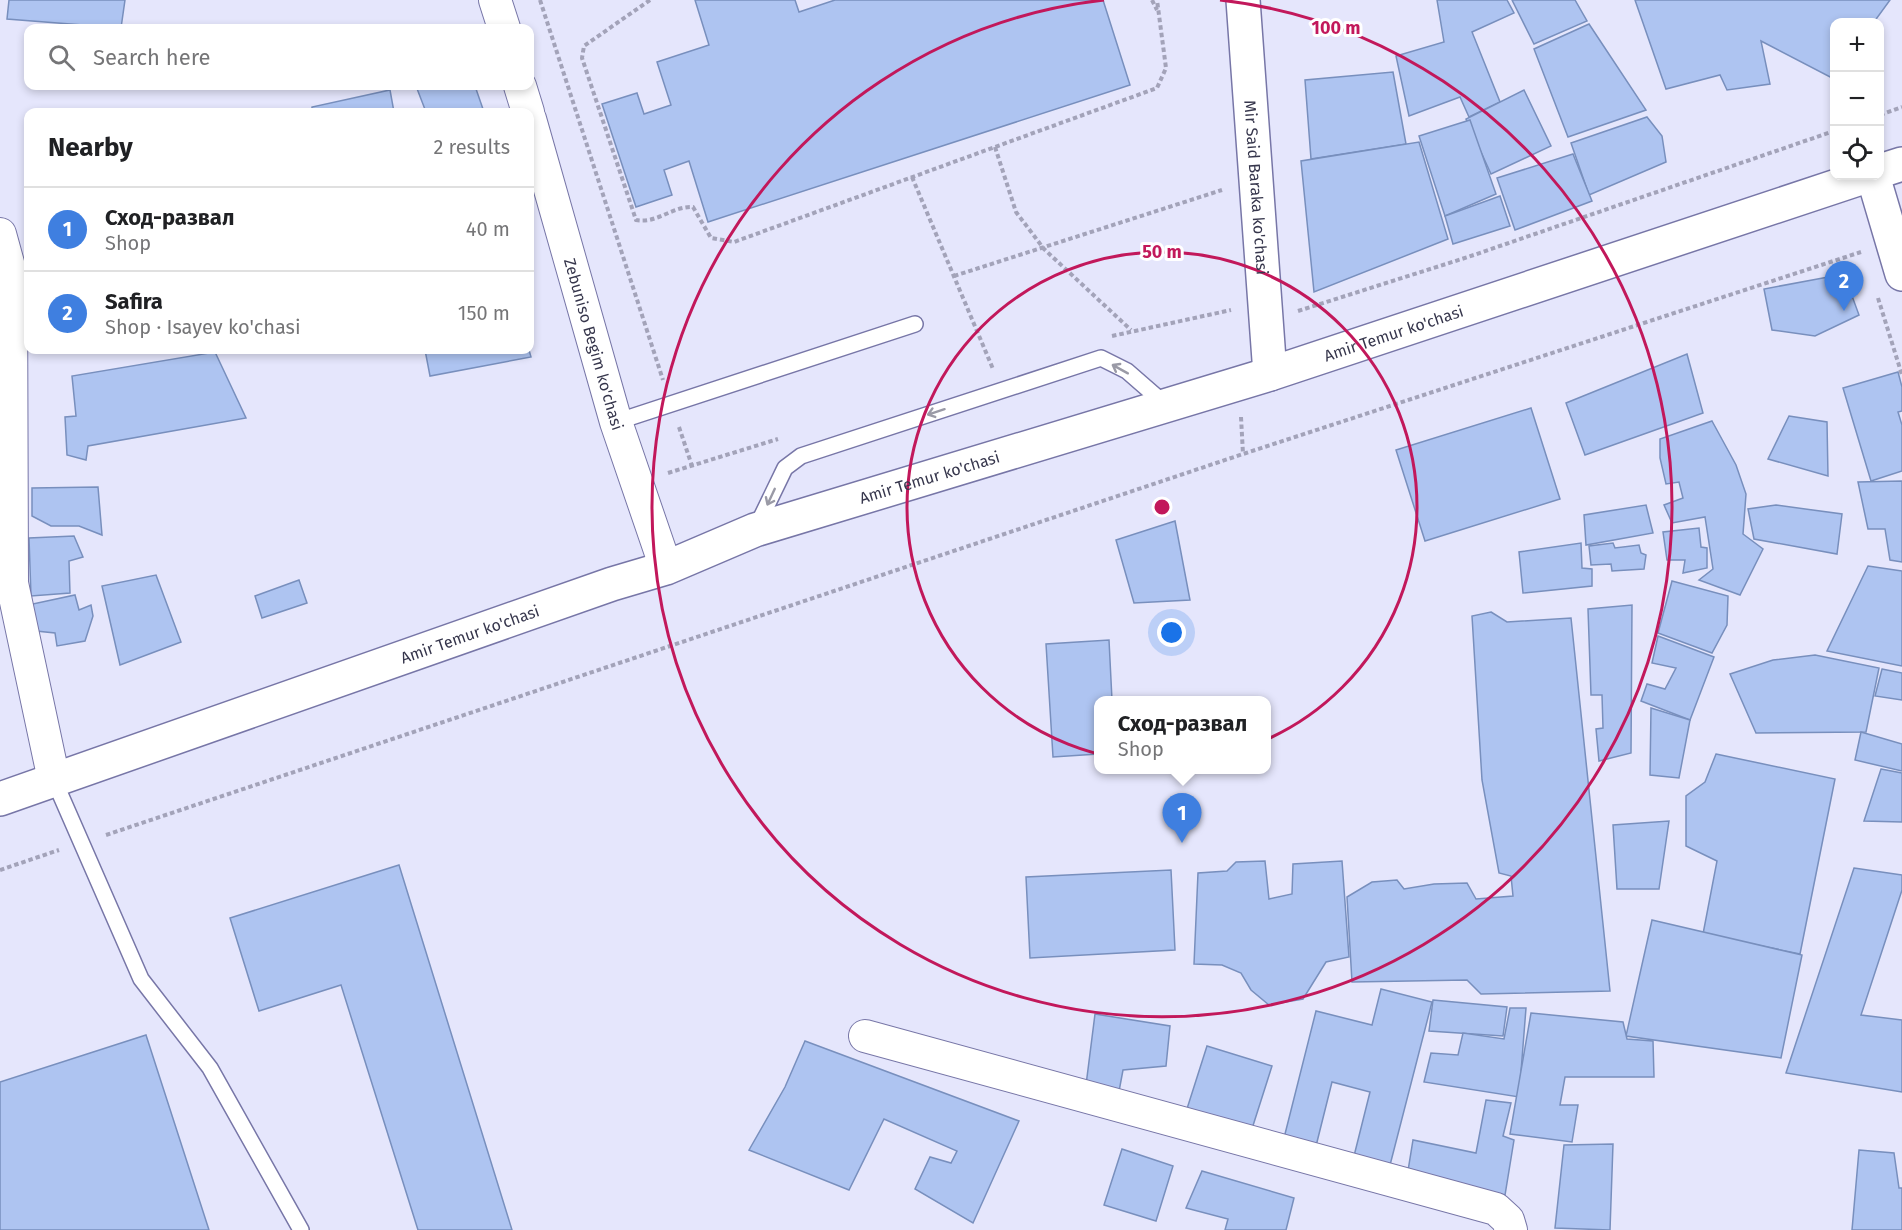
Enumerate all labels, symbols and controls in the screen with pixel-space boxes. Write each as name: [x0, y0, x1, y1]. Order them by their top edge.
text: 100 m: [1312, 17, 1360, 39]
map controls: [1830, 18, 1884, 180]
button: +: [1830, 18, 1884, 72]
search box: [24, 24, 534, 90]
icon: search: [45, 41, 78, 74]
text: Search here: [93, 44, 211, 71]
button: −: [1830, 72, 1884, 126]
street label: Mir Said Baraka ko'chasi: [1240, 100, 1272, 276]
button: locate: [1830, 126, 1884, 180]
text: Nearby: [48, 132, 133, 163]
text: 2 results: [433, 135, 510, 159]
text: Сход-развал: [105, 204, 234, 231]
text: 1: [63, 217, 72, 241]
text: 40 m: [466, 217, 510, 241]
text: Shop: [105, 231, 151, 255]
text: 50 m: [1142, 241, 1182, 263]
street label: Zebuniso Begim ko'chasi: [560, 256, 627, 433]
pin: 2: [1824, 262, 1864, 311]
text: Safira: [105, 288, 163, 315]
text: 2: [62, 301, 73, 325]
text: 150 m: [458, 301, 510, 325]
street label: Amir Temur ko'chasi: [1322, 302, 1466, 365]
text: Shop · Isayev ko'chasi: [105, 315, 301, 339]
one-way arrow: [1112, 363, 1129, 375]
one-way arrow: [927, 407, 946, 418]
street label: Amir Temur ko'chasi: [857, 447, 1002, 508]
one-way arrow: [764, 488, 776, 506]
centre of rings: [1152, 497, 1172, 517]
street label: Amir Temur ko'chasi: [398, 601, 542, 668]
your location: [1157, 618, 1186, 647]
popup: [1094, 696, 1271, 774]
text: Сход-развал: [1118, 710, 1247, 737]
text: Shop: [1118, 737, 1164, 761]
pin: 1: [1162, 794, 1202, 843]

